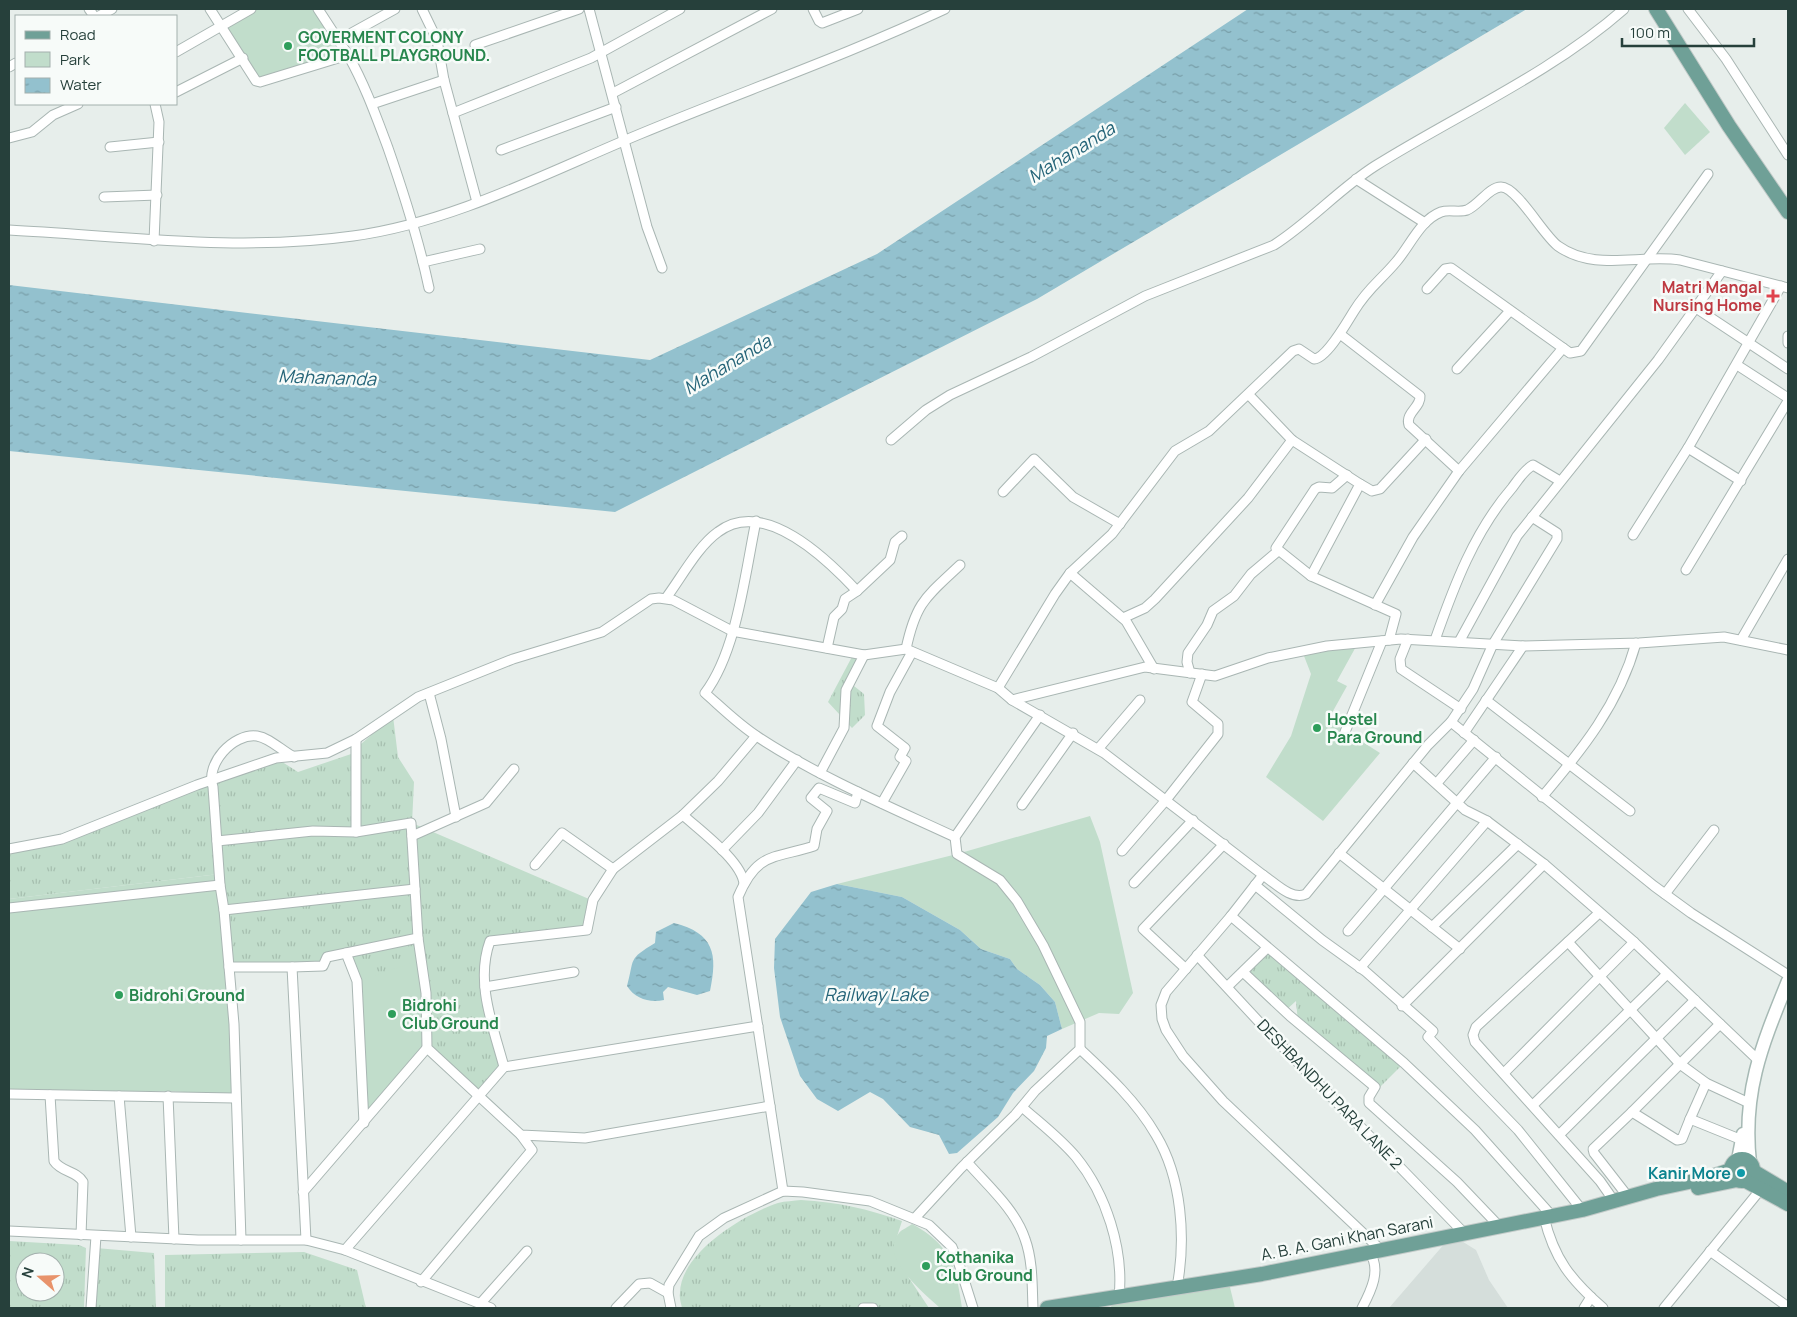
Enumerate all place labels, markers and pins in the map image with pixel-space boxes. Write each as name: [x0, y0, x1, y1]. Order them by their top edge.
place label: GOVERMENT COLONY FOOTBALL PLAYGROUND.: [298, 26, 490, 66]
marker: GOVERMENT COLONY FOOTBALL PLAYGROUND.: [282, 40, 294, 52]
place label: Matri Mangal Nursing Home: [1653, 276, 1762, 316]
marker: Matri Mangal Nursing Home: [1766, 289, 1780, 303]
place label: Hostel Para Ground: [1327, 708, 1422, 748]
marker: Hostel Para Ground: [1311, 722, 1323, 734]
place label: Bidrohi Ground: [129, 984, 245, 1006]
marker: Bidrohi Ground: [113, 989, 125, 1001]
place label: Bidrohi Club Ground: [402, 994, 499, 1034]
marker: Bidrohi Club Ground: [386, 1008, 398, 1020]
place label: Kanir More: [1648, 1162, 1731, 1184]
marker: Kanir More: [1735, 1167, 1747, 1179]
place label: Kothanika Club Ground: [936, 1246, 1033, 1286]
marker: Kothanika Club Ground: [920, 1260, 932, 1272]

